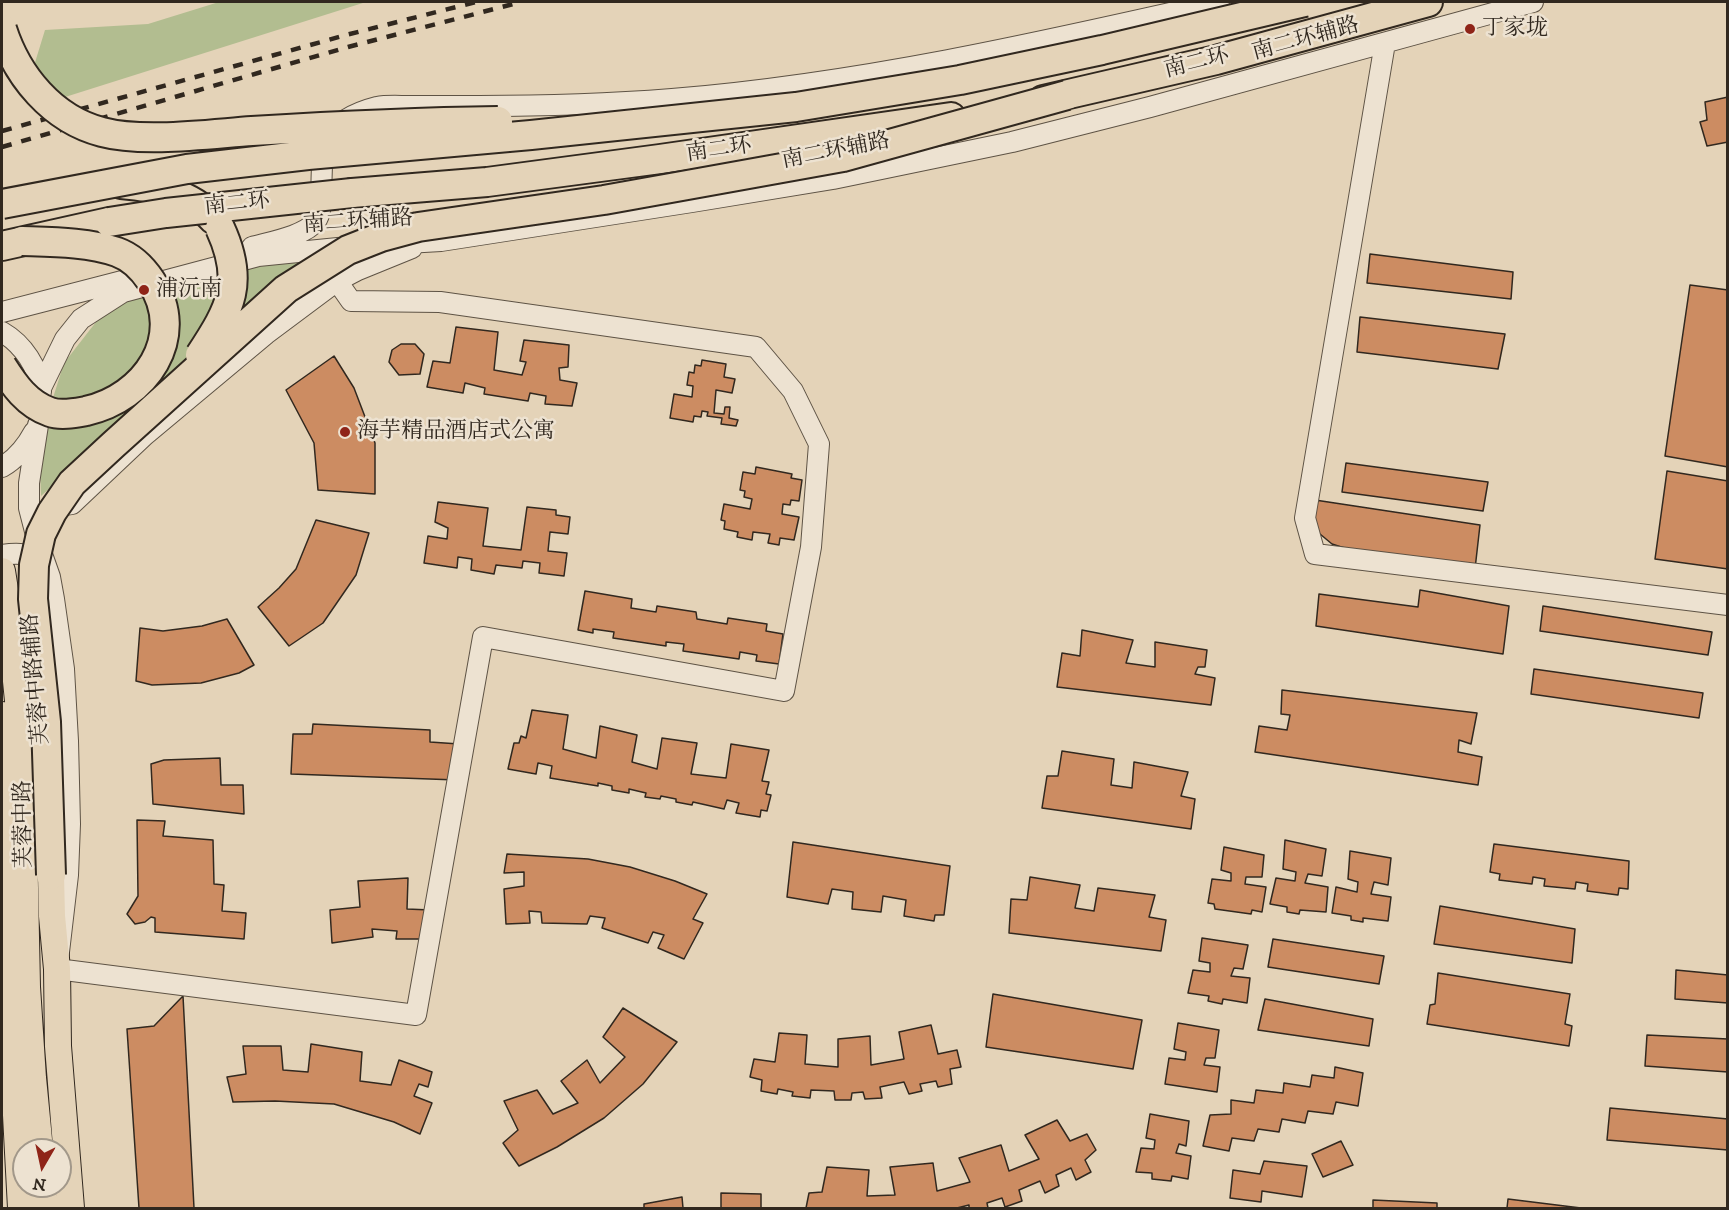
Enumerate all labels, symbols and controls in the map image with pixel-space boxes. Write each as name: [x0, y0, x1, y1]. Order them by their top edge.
street label: 南二环辅路: [1249, 13, 1363, 67]
place label: 丁家垅: [1482, 16, 1548, 42]
marker: 丁家垅: [1463, 22, 1477, 36]
street label: 南二环: [1162, 43, 1232, 85]
street label: 南二环辅路: [779, 129, 893, 175]
street label: 南二环: [684, 133, 754, 169]
street label: 南二环: [203, 188, 271, 222]
street label: 南二环辅路: [302, 206, 414, 240]
place label: 浦沅南: [156, 277, 222, 303]
marker: 浦沅南: [137, 283, 151, 297]
place label: 海芋精品酒店式公寓: [357, 419, 555, 445]
marker: 海芋精品酒店式公寓: [338, 425, 352, 439]
street label: 芙蓉中路辅路: [18, 612, 56, 746]
street label: 芙蓉中路: [11, 780, 39, 868]
north arrow: [12, 1138, 72, 1198]
text: N: [31, 1173, 48, 1195]

